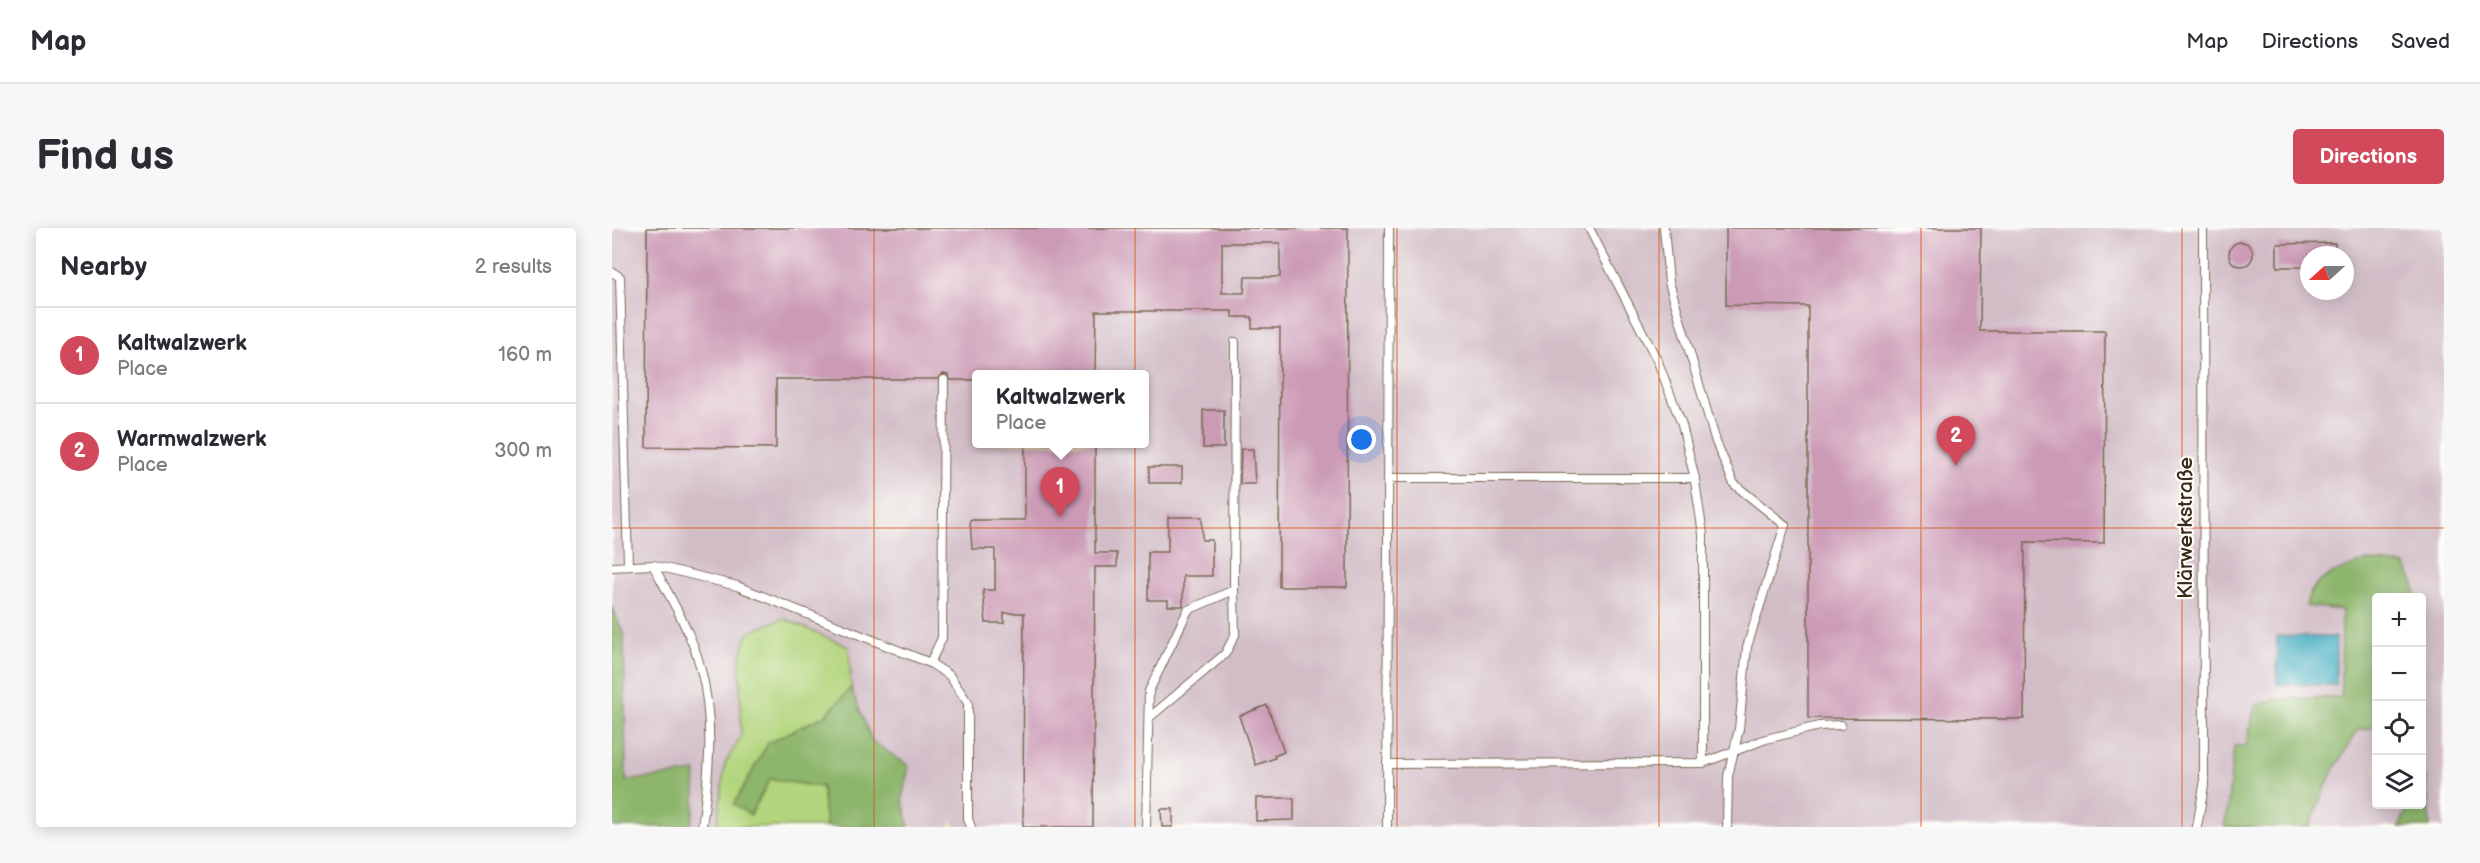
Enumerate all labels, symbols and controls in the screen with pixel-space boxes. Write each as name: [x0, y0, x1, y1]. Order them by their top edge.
text: Map: [30, 25, 86, 58]
text: Map: [2186, 29, 2229, 54]
text: Directions: [2262, 29, 2358, 54]
text: Saved: [2391, 29, 2450, 54]
button: Directions: [2293, 129, 2444, 184]
text: Find us: [36, 131, 174, 182]
north arrow: [2300, 246, 2354, 300]
text: Nearby: [60, 252, 147, 283]
text: 2 results: [475, 255, 552, 279]
text: Kaltwalzwerk: [117, 330, 247, 357]
text: 1: [75, 343, 84, 367]
text: 160 m: [498, 343, 552, 367]
text: Place: [117, 357, 168, 381]
popup: [972, 370, 1149, 448]
text: Kaltwalzwerk: [996, 384, 1125, 411]
text: Place: [996, 411, 1046, 435]
pin: 2: [1936, 416, 1976, 466]
your location: [1347, 425, 1376, 454]
text: Warmwalzwerk: [117, 426, 267, 453]
text: 2: [74, 439, 85, 463]
text: 300 m: [494, 439, 552, 463]
text: Place: [117, 453, 168, 477]
street label: Klärwerkstraße: [2173, 457, 2198, 599]
pin: 1: [1040, 468, 1080, 517]
map controls: [2372, 593, 2426, 809]
button: +: [2372, 593, 2426, 647]
button: −: [2372, 647, 2426, 701]
button: locate: [2372, 701, 2426, 755]
button: layers: [2372, 755, 2426, 809]

